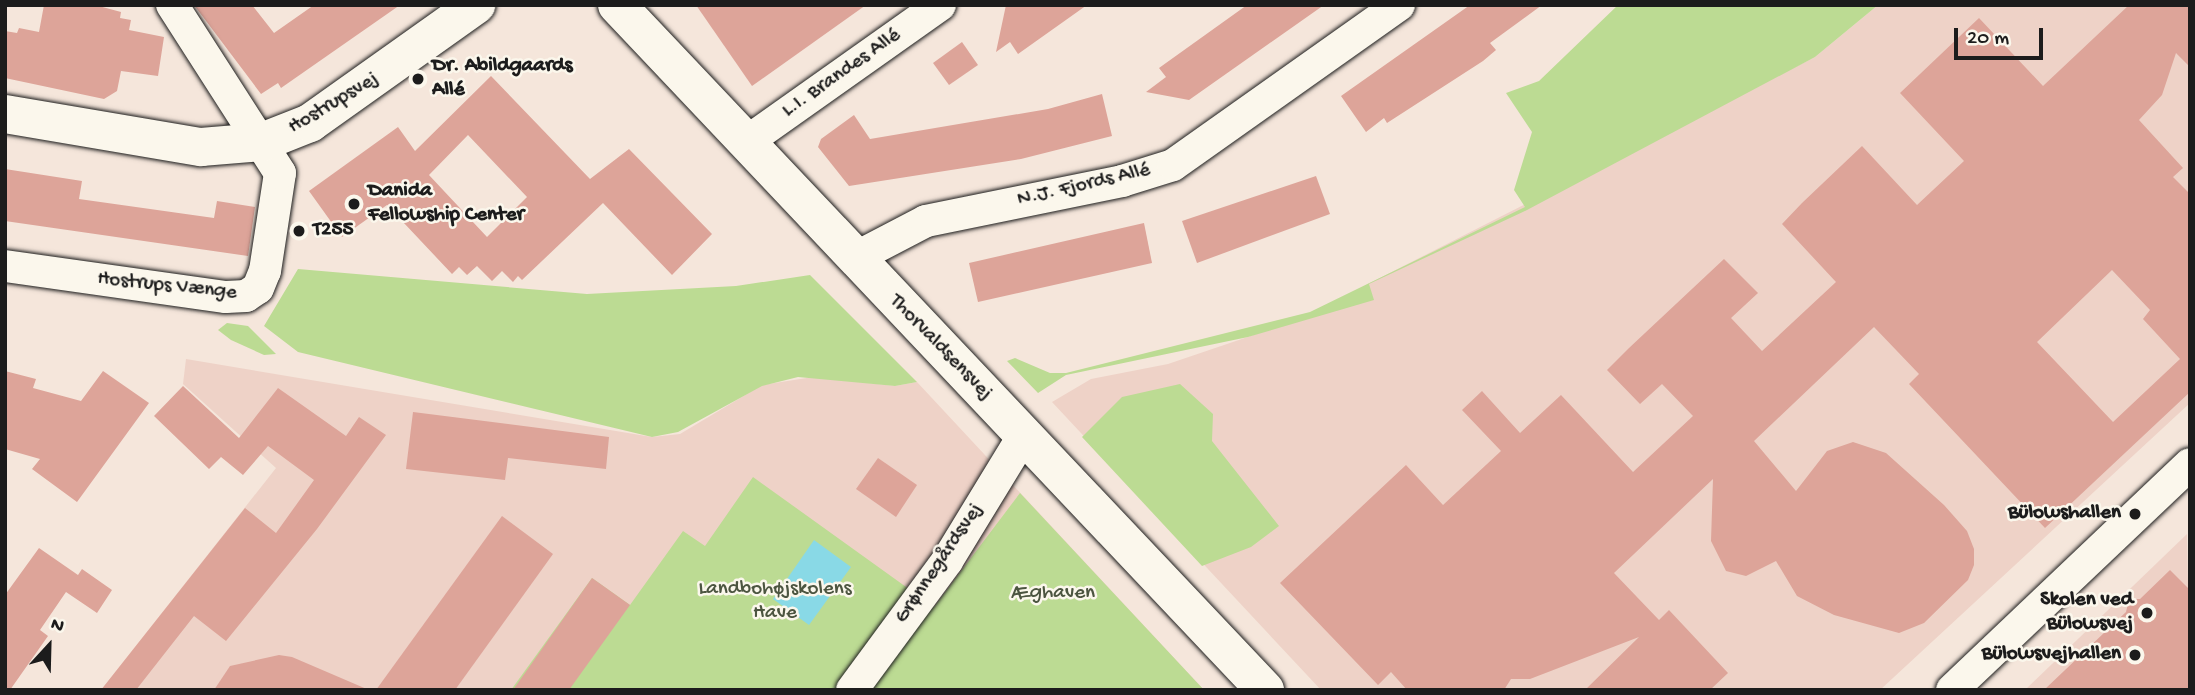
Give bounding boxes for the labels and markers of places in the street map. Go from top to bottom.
place label: Dr. Abildgaards Allé [432,54,572,104]
marker: Dr. Abildgaards Allé [410,71,426,87]
place label: Danida Fellowship Center [368,179,524,229]
marker: Danida Fellowship Center [346,196,362,212]
place label: T255 [313,218,353,244]
marker: T255 [291,223,307,239]
place label: Bülowshallen [2008,501,2121,527]
marker: Bülowshallen [2127,506,2143,522]
place label: Skolen ved Bülowsvej [2040,588,2133,638]
marker: Skolen ved Bülowsvej [2139,605,2155,621]
place label: Bülowsvejhallen [1982,642,2121,668]
marker: Bülowsvejhallen [2127,647,2143,663]

